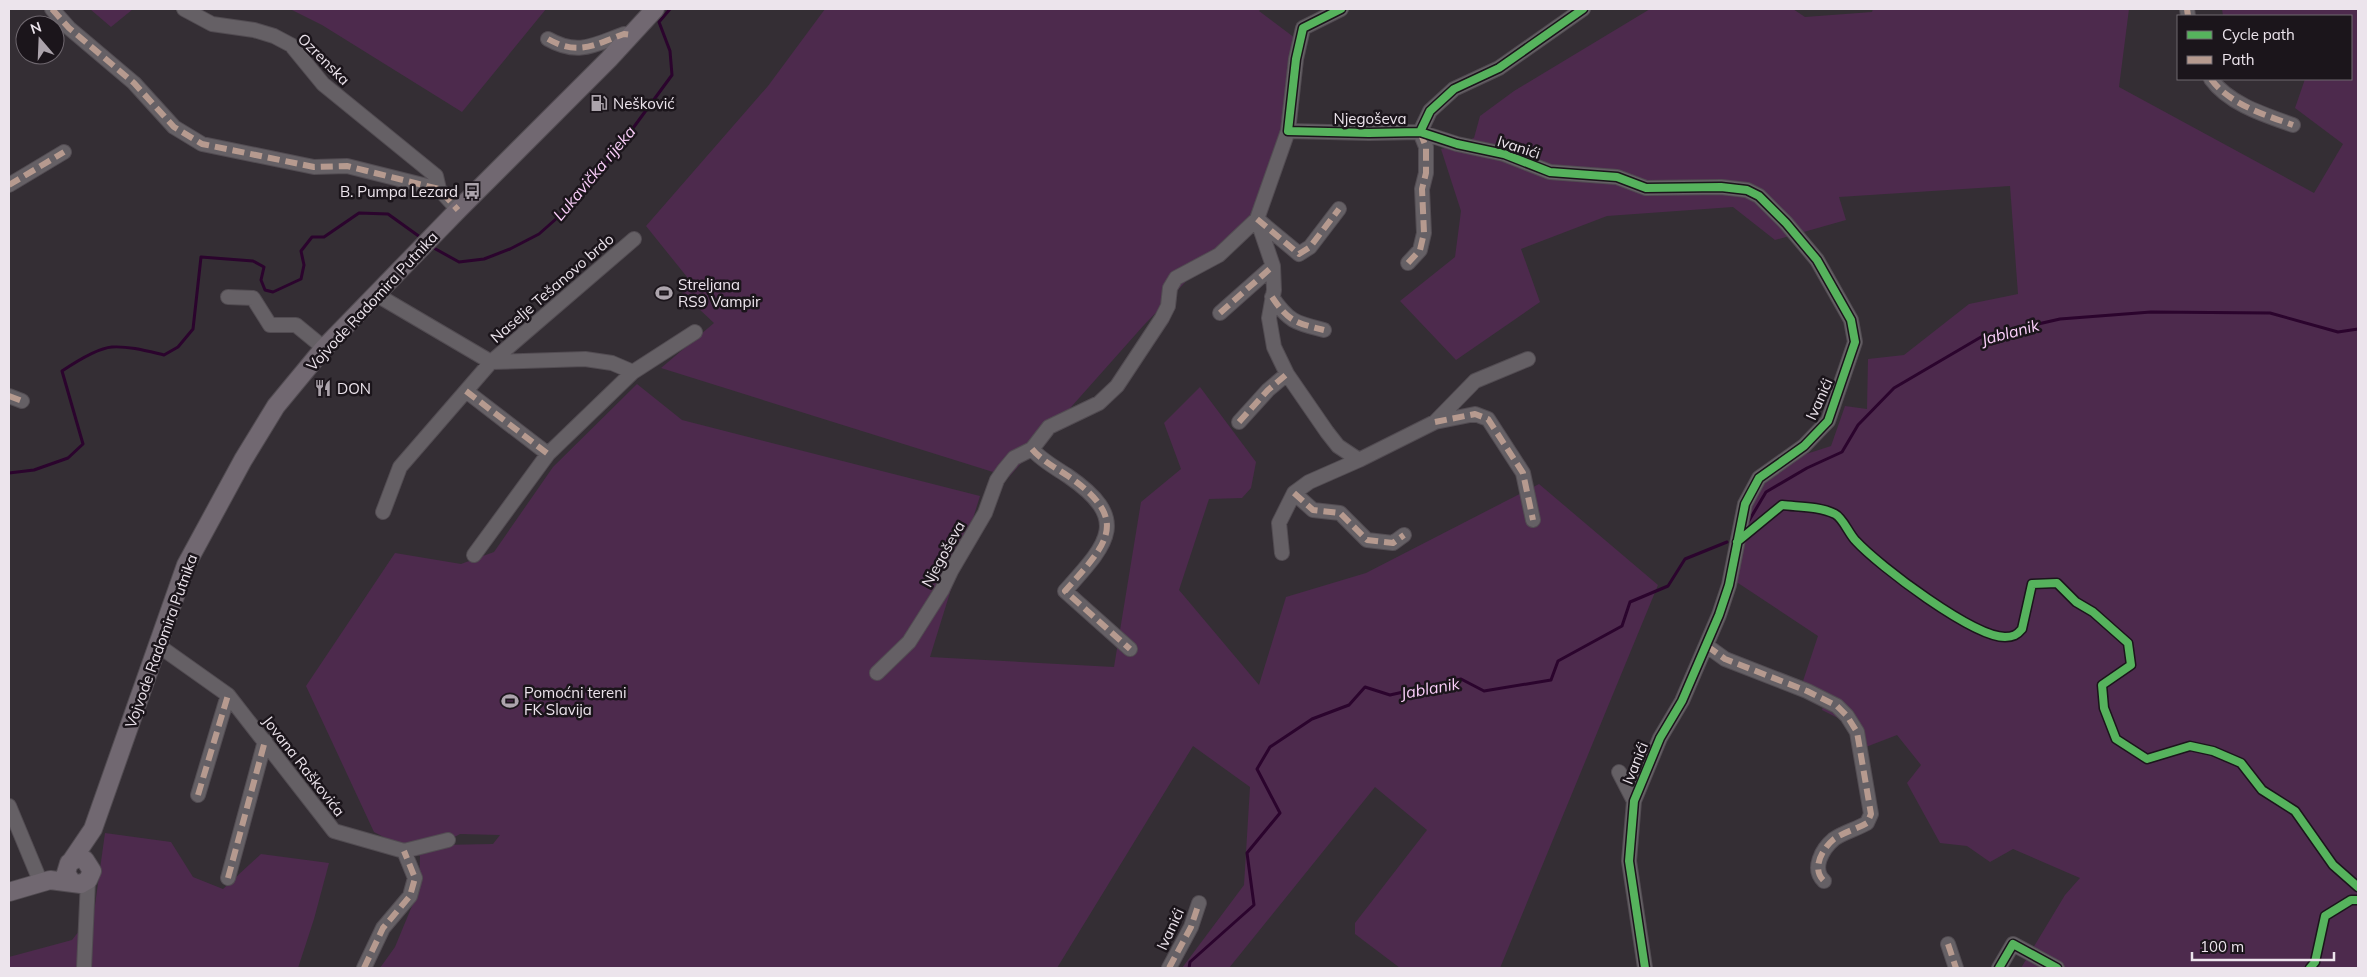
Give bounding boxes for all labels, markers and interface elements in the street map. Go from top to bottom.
north arrow [15,15,65,65]
legend [2177,15,2352,80]
text: N [28,17,44,38]
text: Cycle path [2222,25,2295,44]
street label: Ozrenska [294,29,354,89]
text: Path [2222,50,2254,69]
fuel station icon: Nešković [589,93,609,113]
place label: Nešković [613,94,675,113]
street label: Njegoševa [1334,109,1406,128]
water label: Lukavička rijeka [549,121,640,224]
street label: Ivanići [1495,131,1543,163]
bus stop icon: B. Pumpa Lezard [462,181,482,201]
place label: B. Pumpa Lezard [340,182,458,201]
street label: Vojvode Radomira Putnika [302,227,442,375]
street label: Naselje Tešanovo brdo [487,229,617,347]
place label: Streljana RS9 Vampir [678,275,761,311]
sports icon: Streljana RS9 Vampir [654,283,674,303]
water label: Jablanik [1977,314,2042,350]
street label: Ivanići [1801,375,1837,423]
restaurant icon: DON [313,378,333,398]
place label: DON [337,379,371,398]
street label: Njegoševa [917,518,969,590]
street label: Vojvode Radomira Putnika [121,551,201,731]
water label: Jablanik [1397,673,1462,703]
place label: Pomoćni tereni FK Slavija [524,683,627,719]
sports icon: Pomoćni tereni FK Slavija [500,691,520,711]
street label: Jovana Raškovića [259,712,349,820]
street label: Ivanići [1618,739,1652,787]
street label: Ivanići [1152,905,1188,953]
scale bar [2192,930,2334,962]
text: 100 m [2200,937,2244,956]

